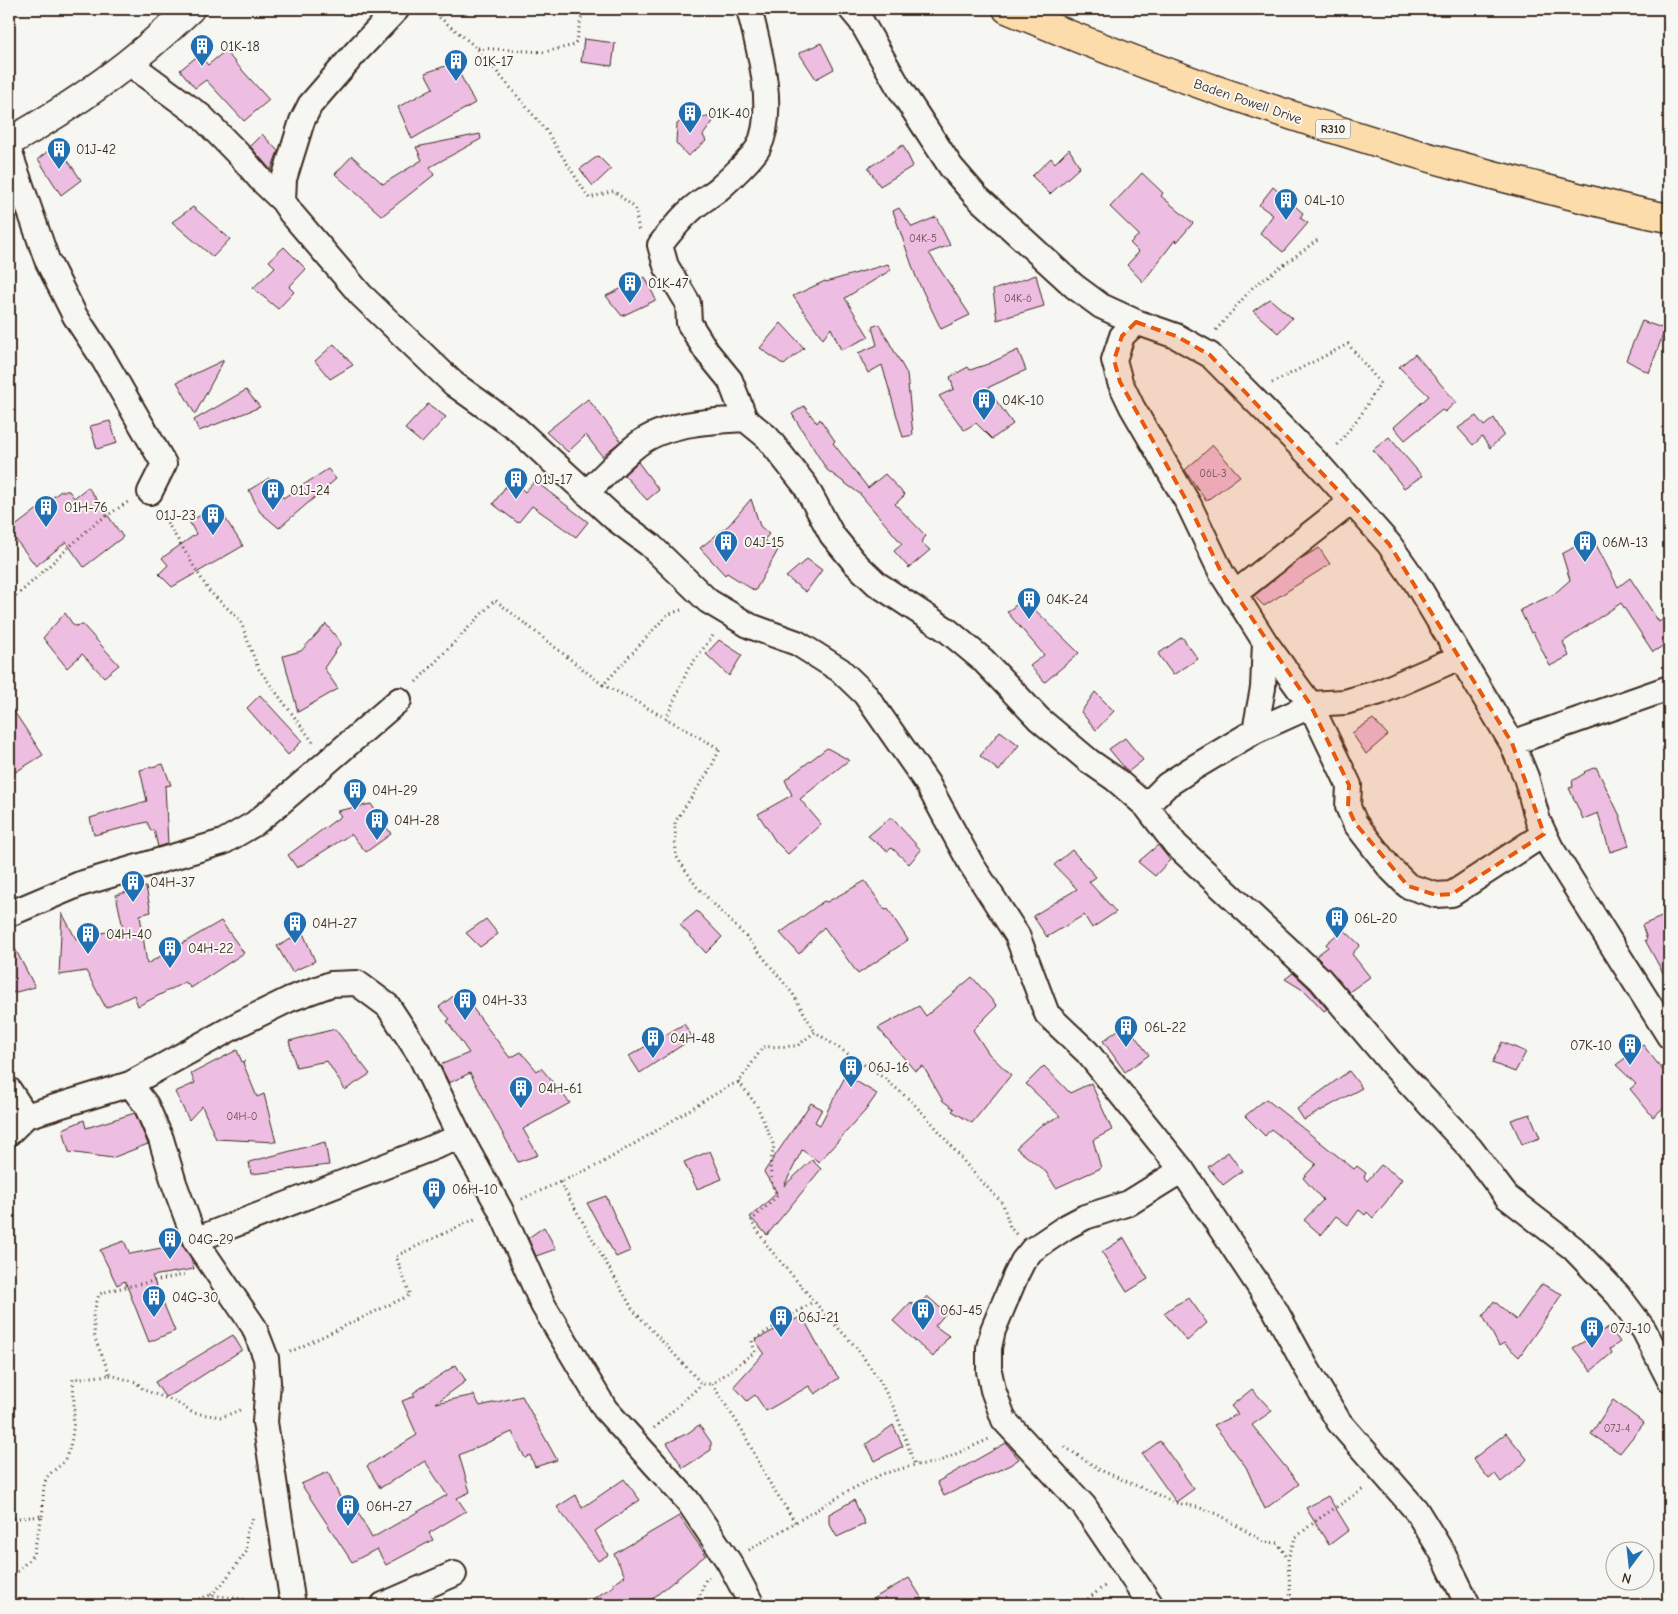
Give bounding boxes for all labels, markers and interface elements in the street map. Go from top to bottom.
building icon: 01K-18 [189,33,215,67]
place label: 01K-18 [220,38,260,55]
building icon: 01K-17 [443,48,469,82]
place label: 01K-17 [474,53,514,70]
street label: Baden Powell Drive [1191,75,1304,128]
building icon: 01K-40 [677,100,703,134]
place label: 01K-40 [708,105,750,122]
road number: R310 [1316,120,1350,138]
building icon: 01J-42 [46,136,72,170]
place label: 01J-42 [76,141,116,158]
building icon: 04L-10 [1273,187,1299,221]
place label: 04L-10 [1304,192,1345,209]
house number: 04K-5 [909,232,937,245]
building icon: 01K-47 [617,270,643,304]
place label: 01K-47 [648,275,689,292]
house number: 04K-6 [1004,292,1032,305]
building icon: 04K-10 [971,387,997,421]
place label: 04K-10 [1002,392,1044,409]
building icon: 01J-17 [503,466,529,500]
house number: 06L-3 [1199,467,1227,480]
place label: 01J-17 [534,471,573,488]
building icon: 01J-24 [260,477,286,511]
place label: 01J-24 [290,482,330,499]
building icon: 01H-76 [33,494,59,528]
place label: 01H-76 [64,499,108,516]
building icon: 01J-23 [200,502,226,536]
place label: 01J-23 [155,507,196,524]
building icon: 04J-15 [713,529,739,563]
building icon: 06M-13 [1572,529,1598,563]
place label: 04J-15 [744,534,784,551]
place label: 06M-13 [1602,534,1648,551]
building icon: 04K-24 [1016,586,1042,620]
place label: 04K-24 [1046,591,1088,608]
building icon: 04H-29 [342,777,368,811]
place label: 04H-29 [372,782,418,799]
building icon: 04H-28 [364,807,390,841]
place label: 04H-28 [394,812,440,829]
building icon: 04H-37 [120,869,146,903]
place label: 04H-37 [150,874,195,891]
building icon: 06L-20 [1324,905,1350,939]
building icon: 04H-27 [282,910,308,944]
place label: 06L-20 [1354,910,1397,927]
place label: 04H-27 [312,915,357,932]
building icon: 04H-40 [75,921,101,955]
place label: 04H-40 [106,926,152,943]
building icon: 04H-22 [157,935,183,969]
place label: 04H-22 [188,940,234,957]
building icon: 04H-33 [452,987,478,1021]
place label: 04H-33 [482,992,527,1009]
building icon: 06L-22 [1113,1014,1139,1048]
place label: 06L-22 [1144,1019,1186,1036]
building icon: 04H-48 [640,1025,666,1059]
place label: 04H-48 [670,1030,715,1047]
building icon: 07K-10 [1617,1032,1643,1066]
place label: 07K-10 [1570,1037,1612,1054]
building icon: 06J-16 [838,1054,864,1088]
place label: 06J-16 [868,1059,909,1076]
building icon: 04H-61 [508,1075,534,1109]
place label: 04H-61 [538,1080,582,1097]
house number: 04H-0 [226,1110,258,1123]
building icon: 06H-10 [421,1176,447,1210]
place label: 06H-10 [452,1181,498,1198]
building icon: 04G-29 [157,1226,183,1260]
place label: 04G-29 [188,1231,234,1248]
building icon: 04G-30 [141,1284,167,1318]
place label: 04G-30 [172,1289,219,1306]
building icon: 06J-45 [910,1297,936,1331]
place label: 06J-45 [940,1302,983,1319]
building icon: 06J-21 [768,1304,794,1338]
place label: 06J-21 [798,1309,839,1326]
building icon: 07J-10 [1579,1315,1605,1349]
place label: 07J-10 [1610,1320,1651,1337]
house number: 07J-4 [1604,1422,1630,1435]
building icon: 06H-27 [335,1493,361,1527]
place label: 06H-27 [366,1498,412,1515]
north arrow [1606,1542,1656,1592]
text: N [1620,1569,1633,1587]

